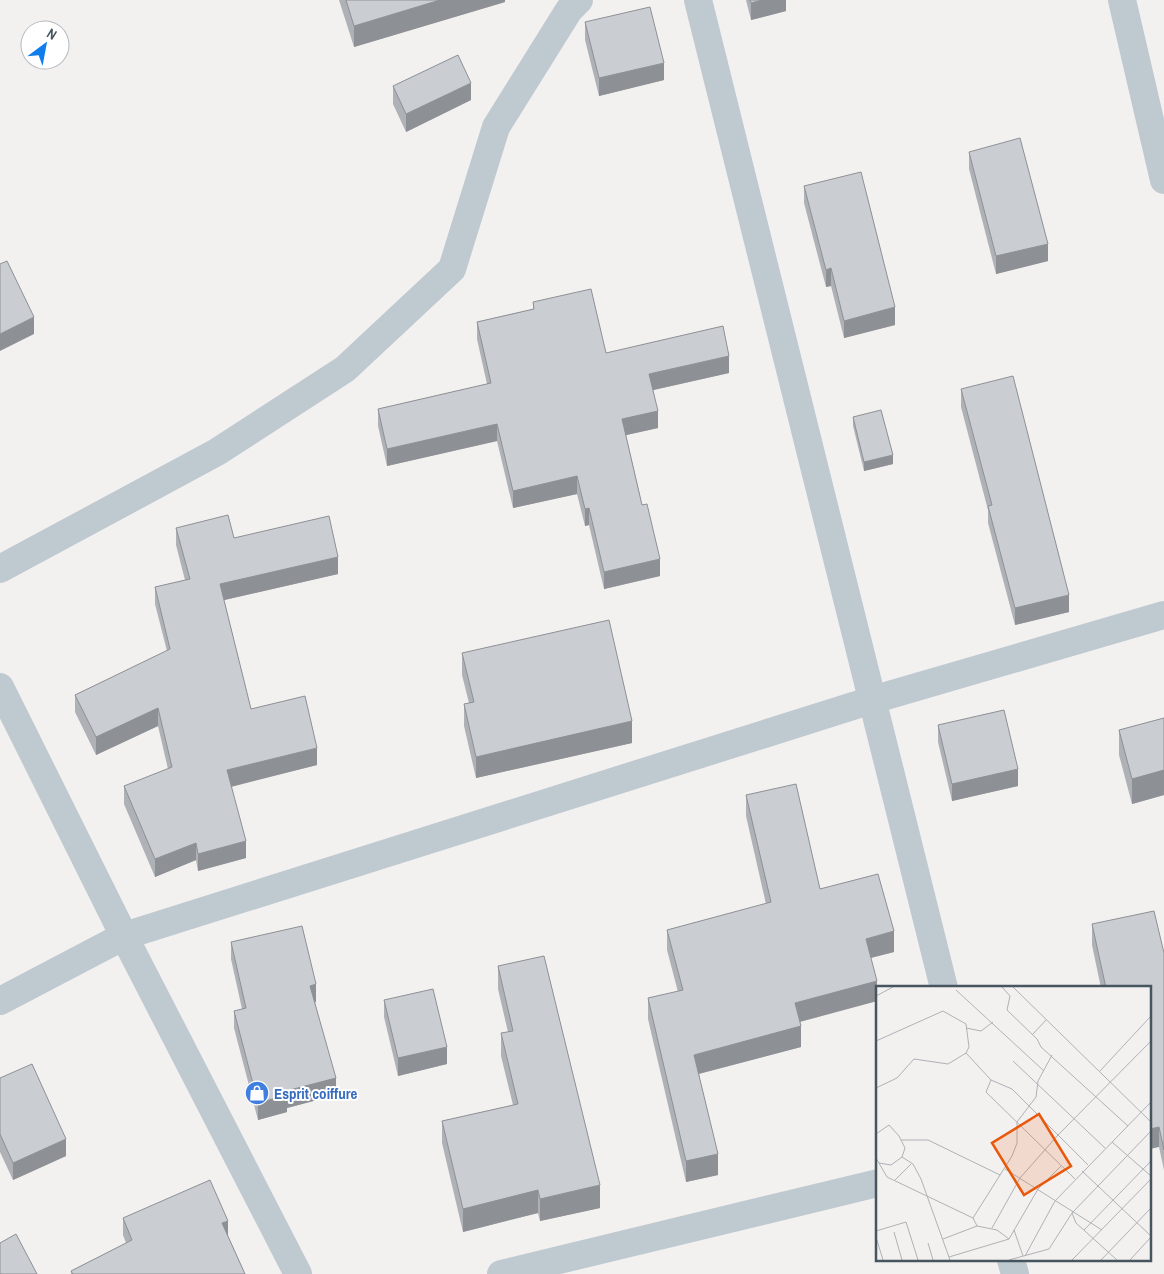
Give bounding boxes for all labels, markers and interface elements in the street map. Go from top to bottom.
north arrow [20,20,70,70]
text: N [44,24,60,44]
inset map [876,986,1152,1262]
shop icon: Esprit coiffure [244,1080,270,1106]
place label: Esprit coiffure [274,1083,358,1104]

